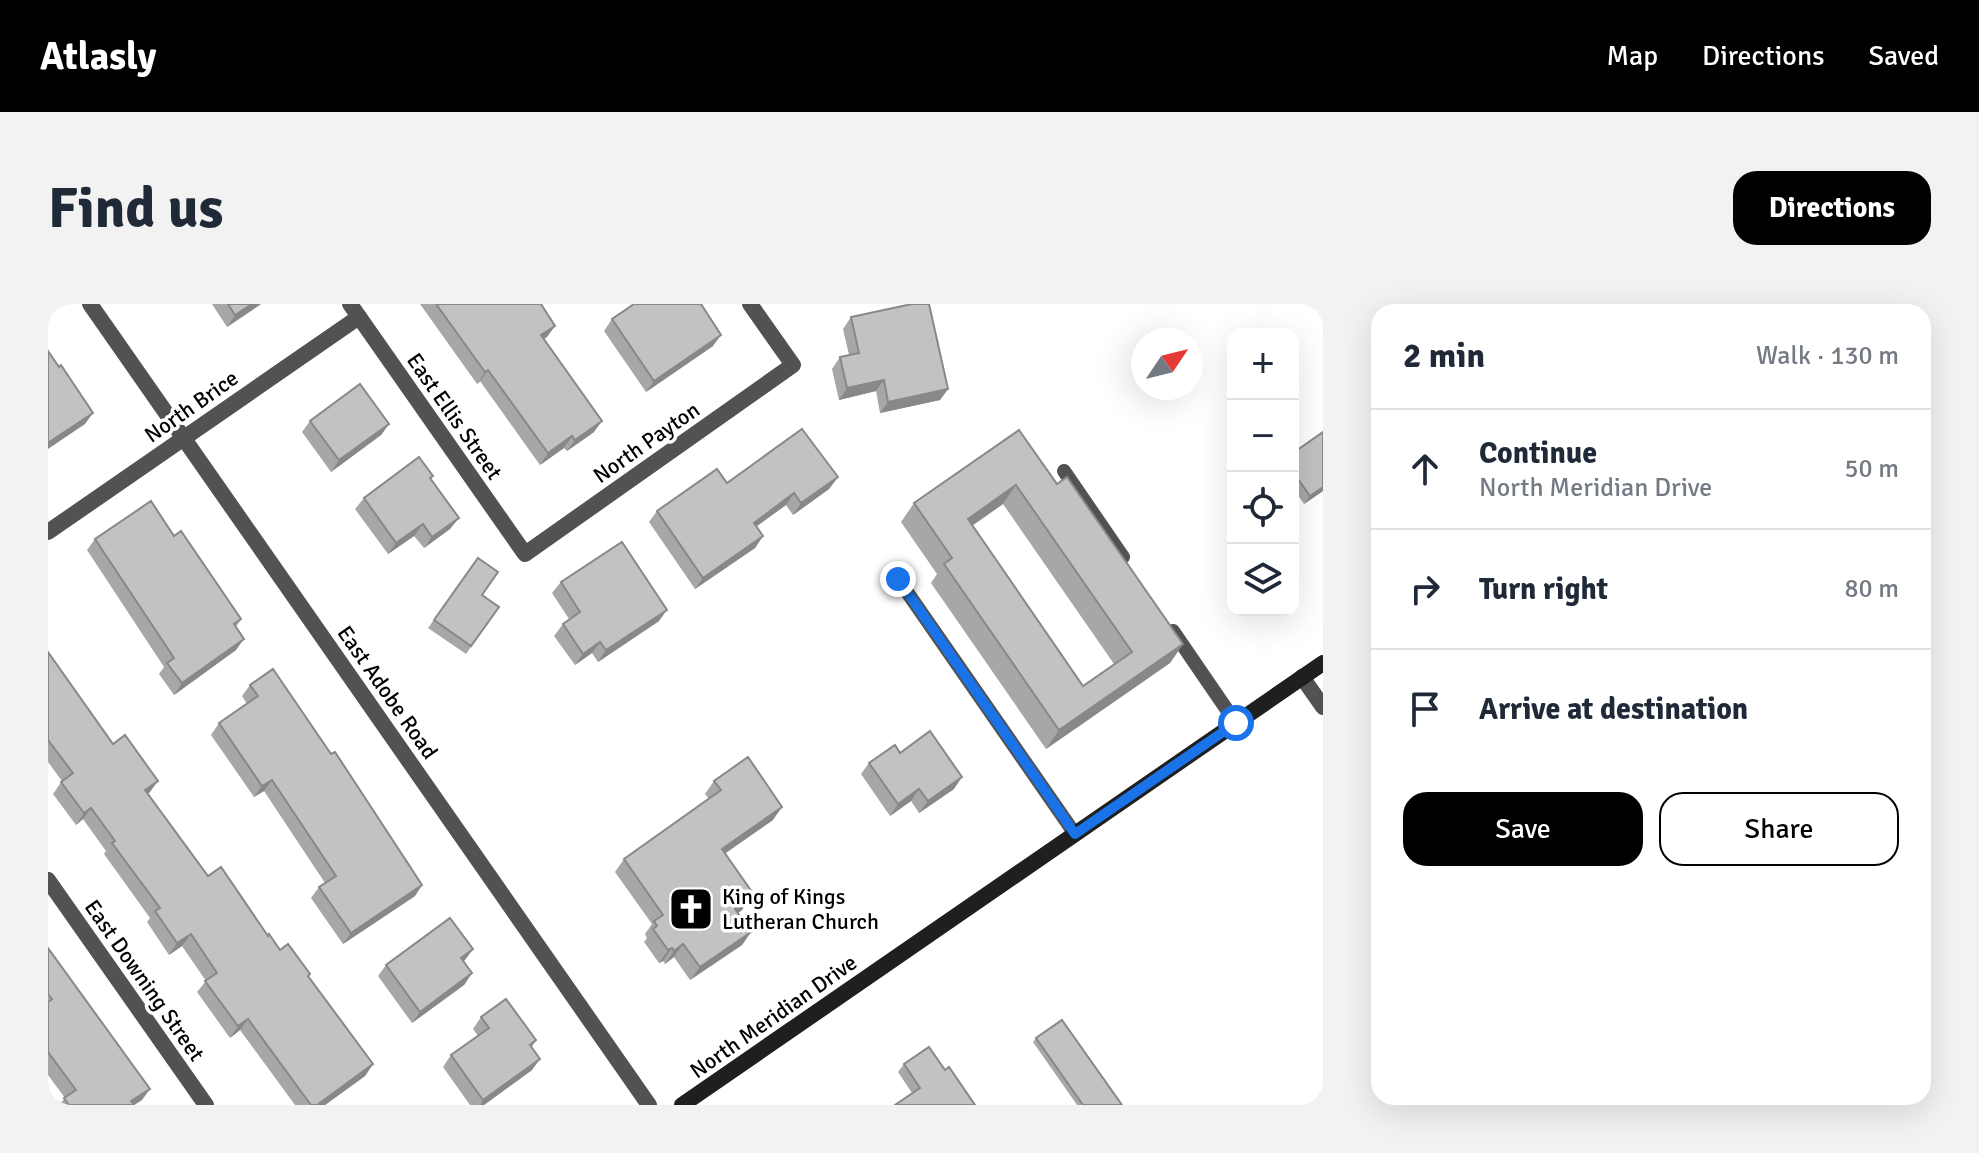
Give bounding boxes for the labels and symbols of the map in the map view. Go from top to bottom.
north arrow [1131,328,1203,400]
street label: East Ellis Street [401,348,508,485]
street label: North Brice [139,364,243,448]
street label: North Payton [588,396,705,489]
route end [880,561,916,597]
street label: East Adobe Road [332,620,444,764]
route start [1218,705,1254,741]
place label: King of Kings Lutheran Church [722,883,879,935]
church icon: King of Kings Lutheran Church [667,885,715,933]
street label: East Downing Street [79,894,211,1066]
street label: North Meridian Drive [685,949,862,1084]

